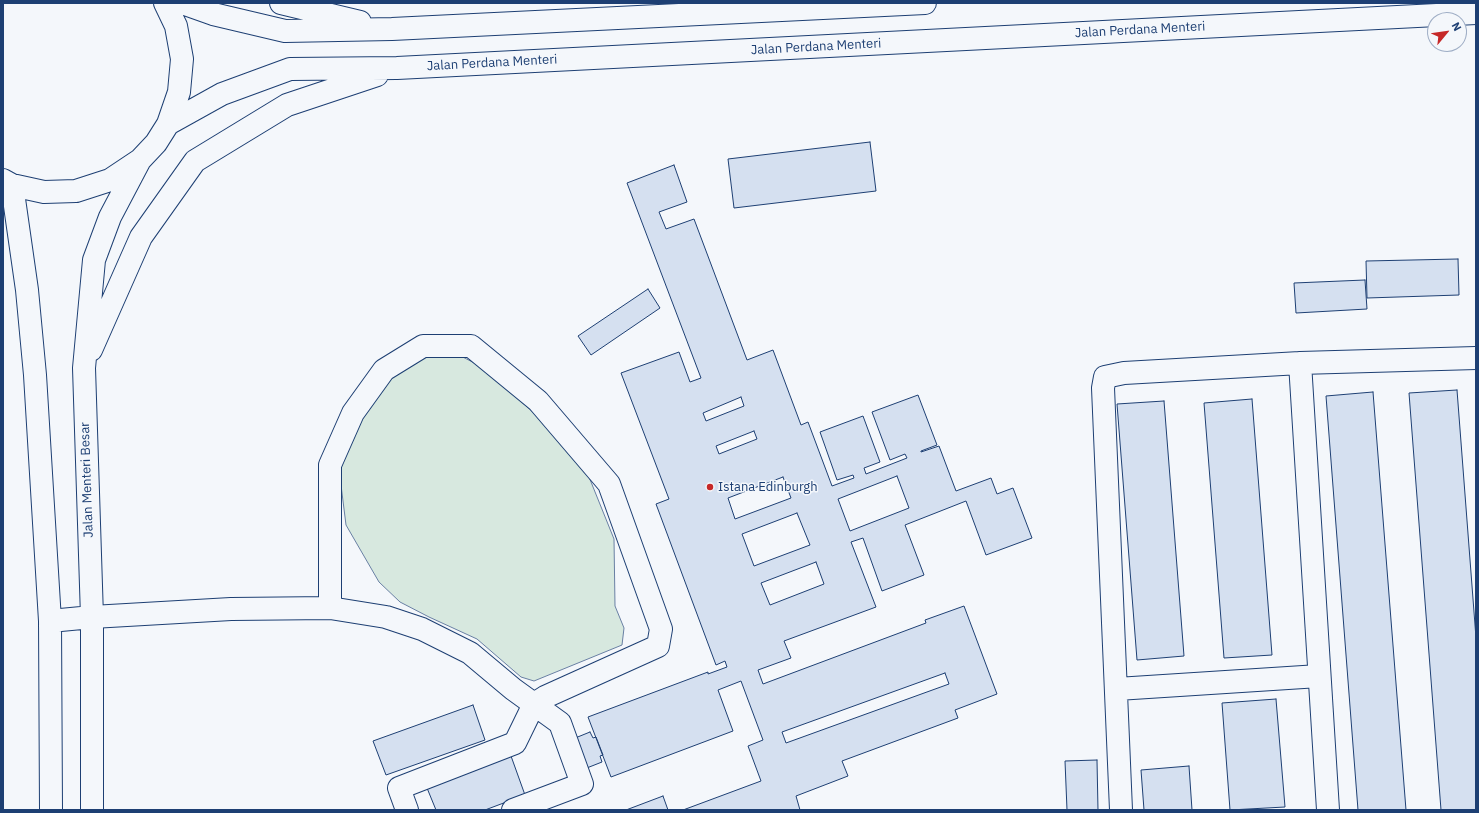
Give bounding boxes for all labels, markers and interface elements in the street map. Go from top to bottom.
north arrow [1427,12,1467,52]
street label: Jalan Perdana Menteri [1074,19,1206,41]
text: N [1449,20,1465,34]
street label: Jalan Perdana Menteri [750,36,882,58]
street label: Jalan Perdana Menteri [426,52,558,74]
street label: Jalan Menteri Besar [77,422,97,538]
place label: Istana Edinburgh [718,479,818,495]
marker: Istana Edinburgh [705,482,715,492]

